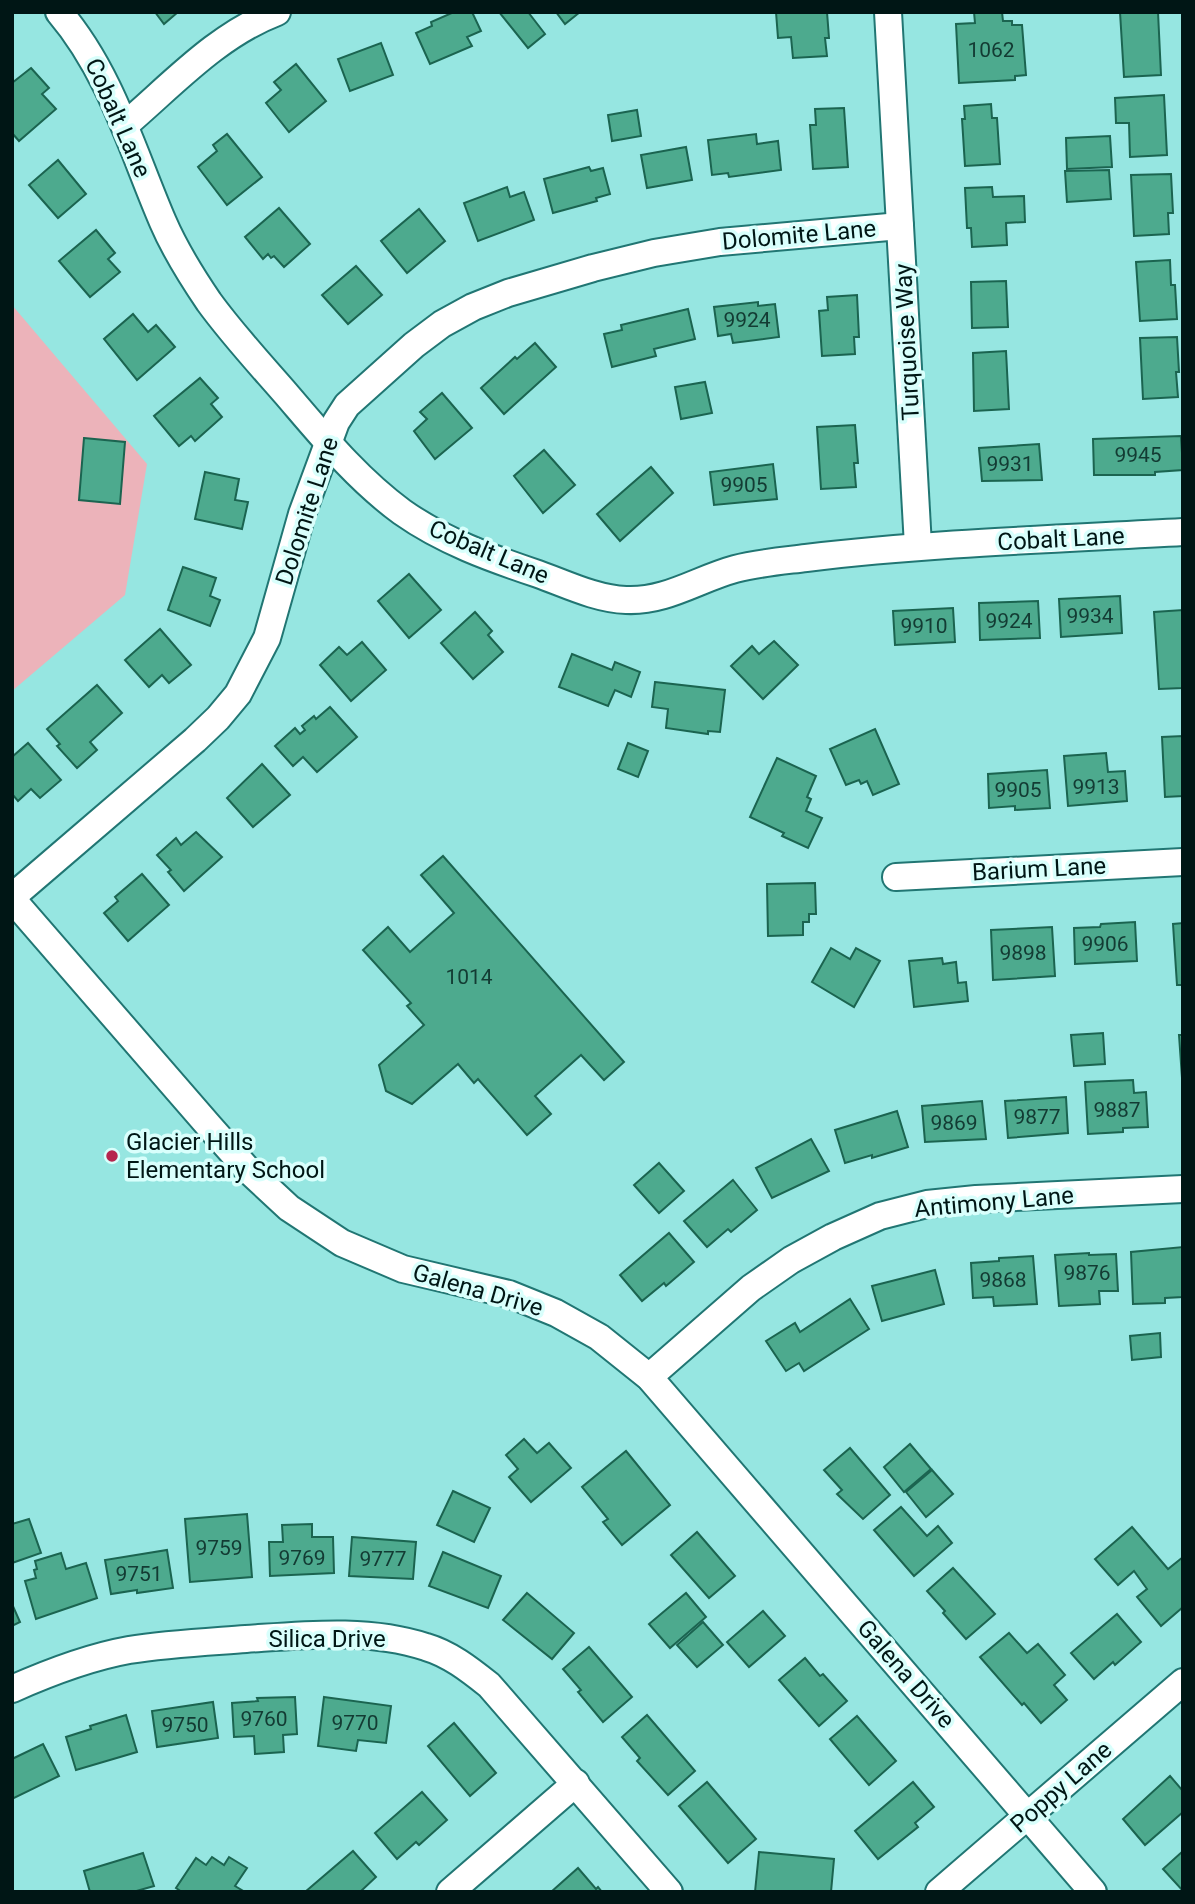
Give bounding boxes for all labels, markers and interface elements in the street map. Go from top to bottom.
house number: 1062 [967,38,1015,62]
street label: Cobalt Lane [79,54,157,182]
street label: Dolomite Lane [721,214,877,256]
street label: Turquoise Way [889,262,925,421]
house number: 9924 [723,308,771,332]
street label: Dolomite Lane [270,433,344,589]
house number: 9945 [1114,443,1162,467]
house number: 9931 [986,452,1034,476]
house number: 9905 [720,473,768,497]
street label: Cobalt Lane [425,514,553,590]
street label: Cobalt Lane [997,522,1125,556]
house number: 9934 [1066,604,1114,628]
house number: 9924 [985,609,1033,633]
house number: 9910 [900,614,948,638]
house number: 9913 [1072,775,1120,799]
house number: 9905 [994,778,1042,802]
street label: Barium Lane [971,852,1107,886]
house number: 9906 [1081,932,1129,956]
house number: 9898 [999,941,1047,965]
house number: 1014 [445,965,493,989]
house number: 9887 [1093,1098,1141,1122]
house number: 9877 [1013,1105,1061,1129]
house number: 9869 [930,1111,978,1135]
place label: Glacier Hills Elementary School [126,1128,325,1184]
marker: Glacier Hills Elementary School [104,1148,120,1164]
street label: Antimony Lane [913,1181,1075,1223]
street label: Galena Drive [410,1258,546,1322]
house number: 9876 [1063,1261,1111,1285]
house number: 9868 [979,1268,1027,1292]
house number: 9759 [195,1536,243,1560]
house number: 9769 [278,1546,326,1570]
house number: 9777 [359,1547,407,1571]
house number: 9751 [115,1562,163,1586]
street label: Galena Drive [851,1614,961,1734]
street label: Silica Drive [268,1625,386,1653]
house number: 9760 [240,1707,288,1731]
house number: 9770 [331,1711,379,1735]
house number: 9750 [161,1713,209,1737]
street label: Poppy Lane [1005,1736,1117,1838]

